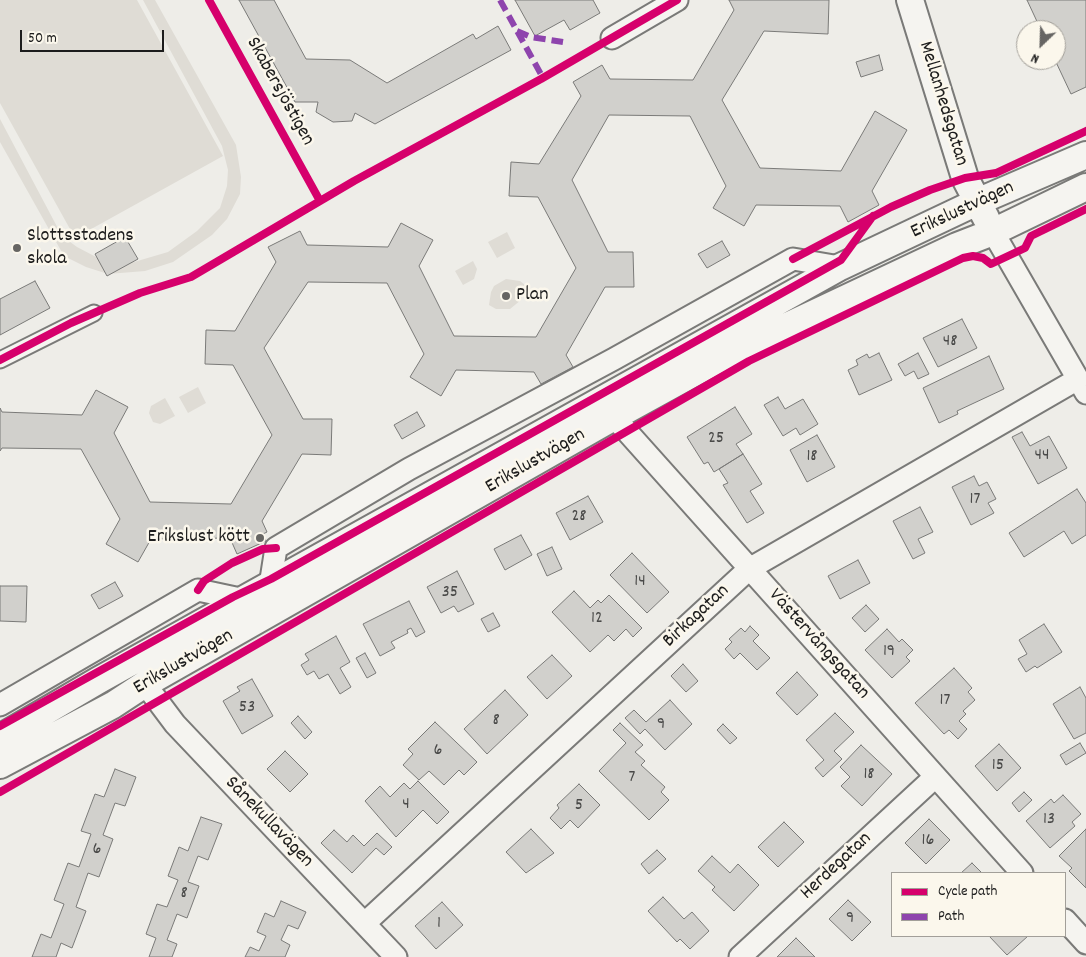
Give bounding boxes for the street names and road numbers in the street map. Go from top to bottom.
street label: Skabersjöstigen [239,34,319,150]
street label: Mellanhedsgatan [912,39,972,169]
street label: Erikslustvägen [908,177,1018,245]
street label: Erikslustvägen [482,424,590,500]
street label: Birkagatan [659,580,735,654]
street label: Västervångsgatan [762,585,874,705]
street label: Erikslustvägen [130,625,238,701]
street label: Sånekullavägen [218,772,318,874]
street label: Herdegatan [796,828,878,906]

